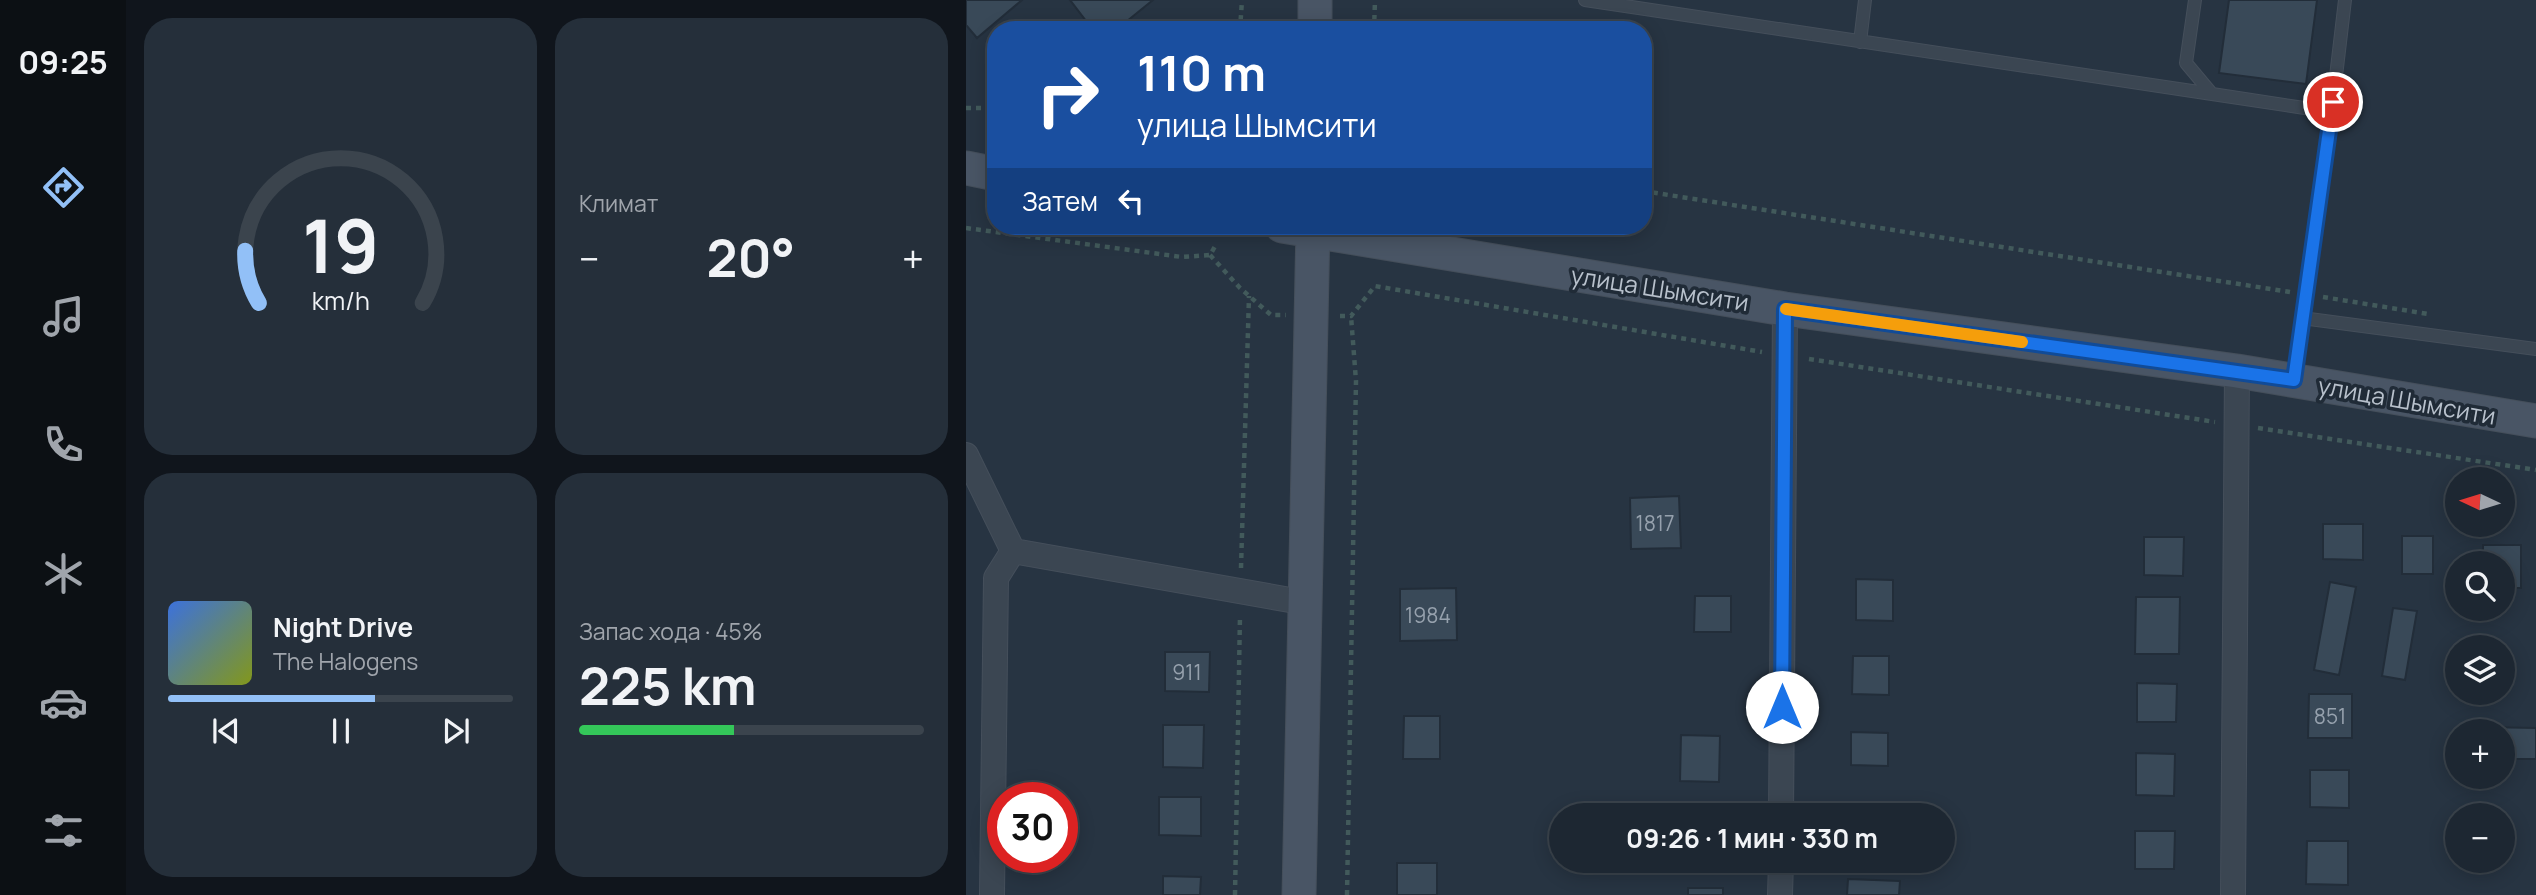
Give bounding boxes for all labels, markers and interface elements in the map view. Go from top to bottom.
text: 110 m [1137,39,1266,106]
text: 09:25 [18,40,108,84]
icon: right [1022,49,1113,140]
pin [2303,72,2363,132]
icon: arrive [2314,83,2352,121]
text: улица Шымсити [1137,103,1377,147]
icon: directions [39,163,88,212]
icon: left [1112,182,1150,220]
text: Затем [1022,183,1098,219]
text: Климат [579,187,658,219]
text: 19 [302,195,379,295]
text: 20° [707,222,795,293]
text: − [579,232,600,284]
text: + [902,232,924,284]
street label: улица Шымсити [1569,258,1751,318]
text: km/h [311,282,370,317]
icon: music [39,292,88,341]
street label: улица Шымсити [2316,368,2498,432]
icon: phone [39,420,88,469]
north arrow [2445,467,2515,537]
map controls [2445,467,2515,873]
house number: 1817 [1635,509,1675,537]
icon: climate [39,549,88,598]
button: search [2445,551,2515,621]
house number: 1984 [1405,601,1451,629]
text: Night Drive [273,609,413,645]
text: Запас хода · 45% [579,615,762,647]
button: layers [2445,635,2515,705]
text: The Halogens [273,645,418,677]
text: 225 km [579,650,757,721]
house number: 911 [1172,658,1202,686]
position arrow [1745,670,1819,744]
icon: car [39,678,88,727]
house number: 851 [2314,702,2346,730]
icon: previous [207,712,245,750]
icon: pause [322,712,360,750]
icon: next [437,712,475,750]
button: + [2445,719,2515,789]
speed limit sign: 30 [987,782,1078,873]
button: − [2445,803,2515,873]
icon: filters [39,806,88,855]
text: 09:26 · 1 мин · 330 m [1626,820,1878,856]

